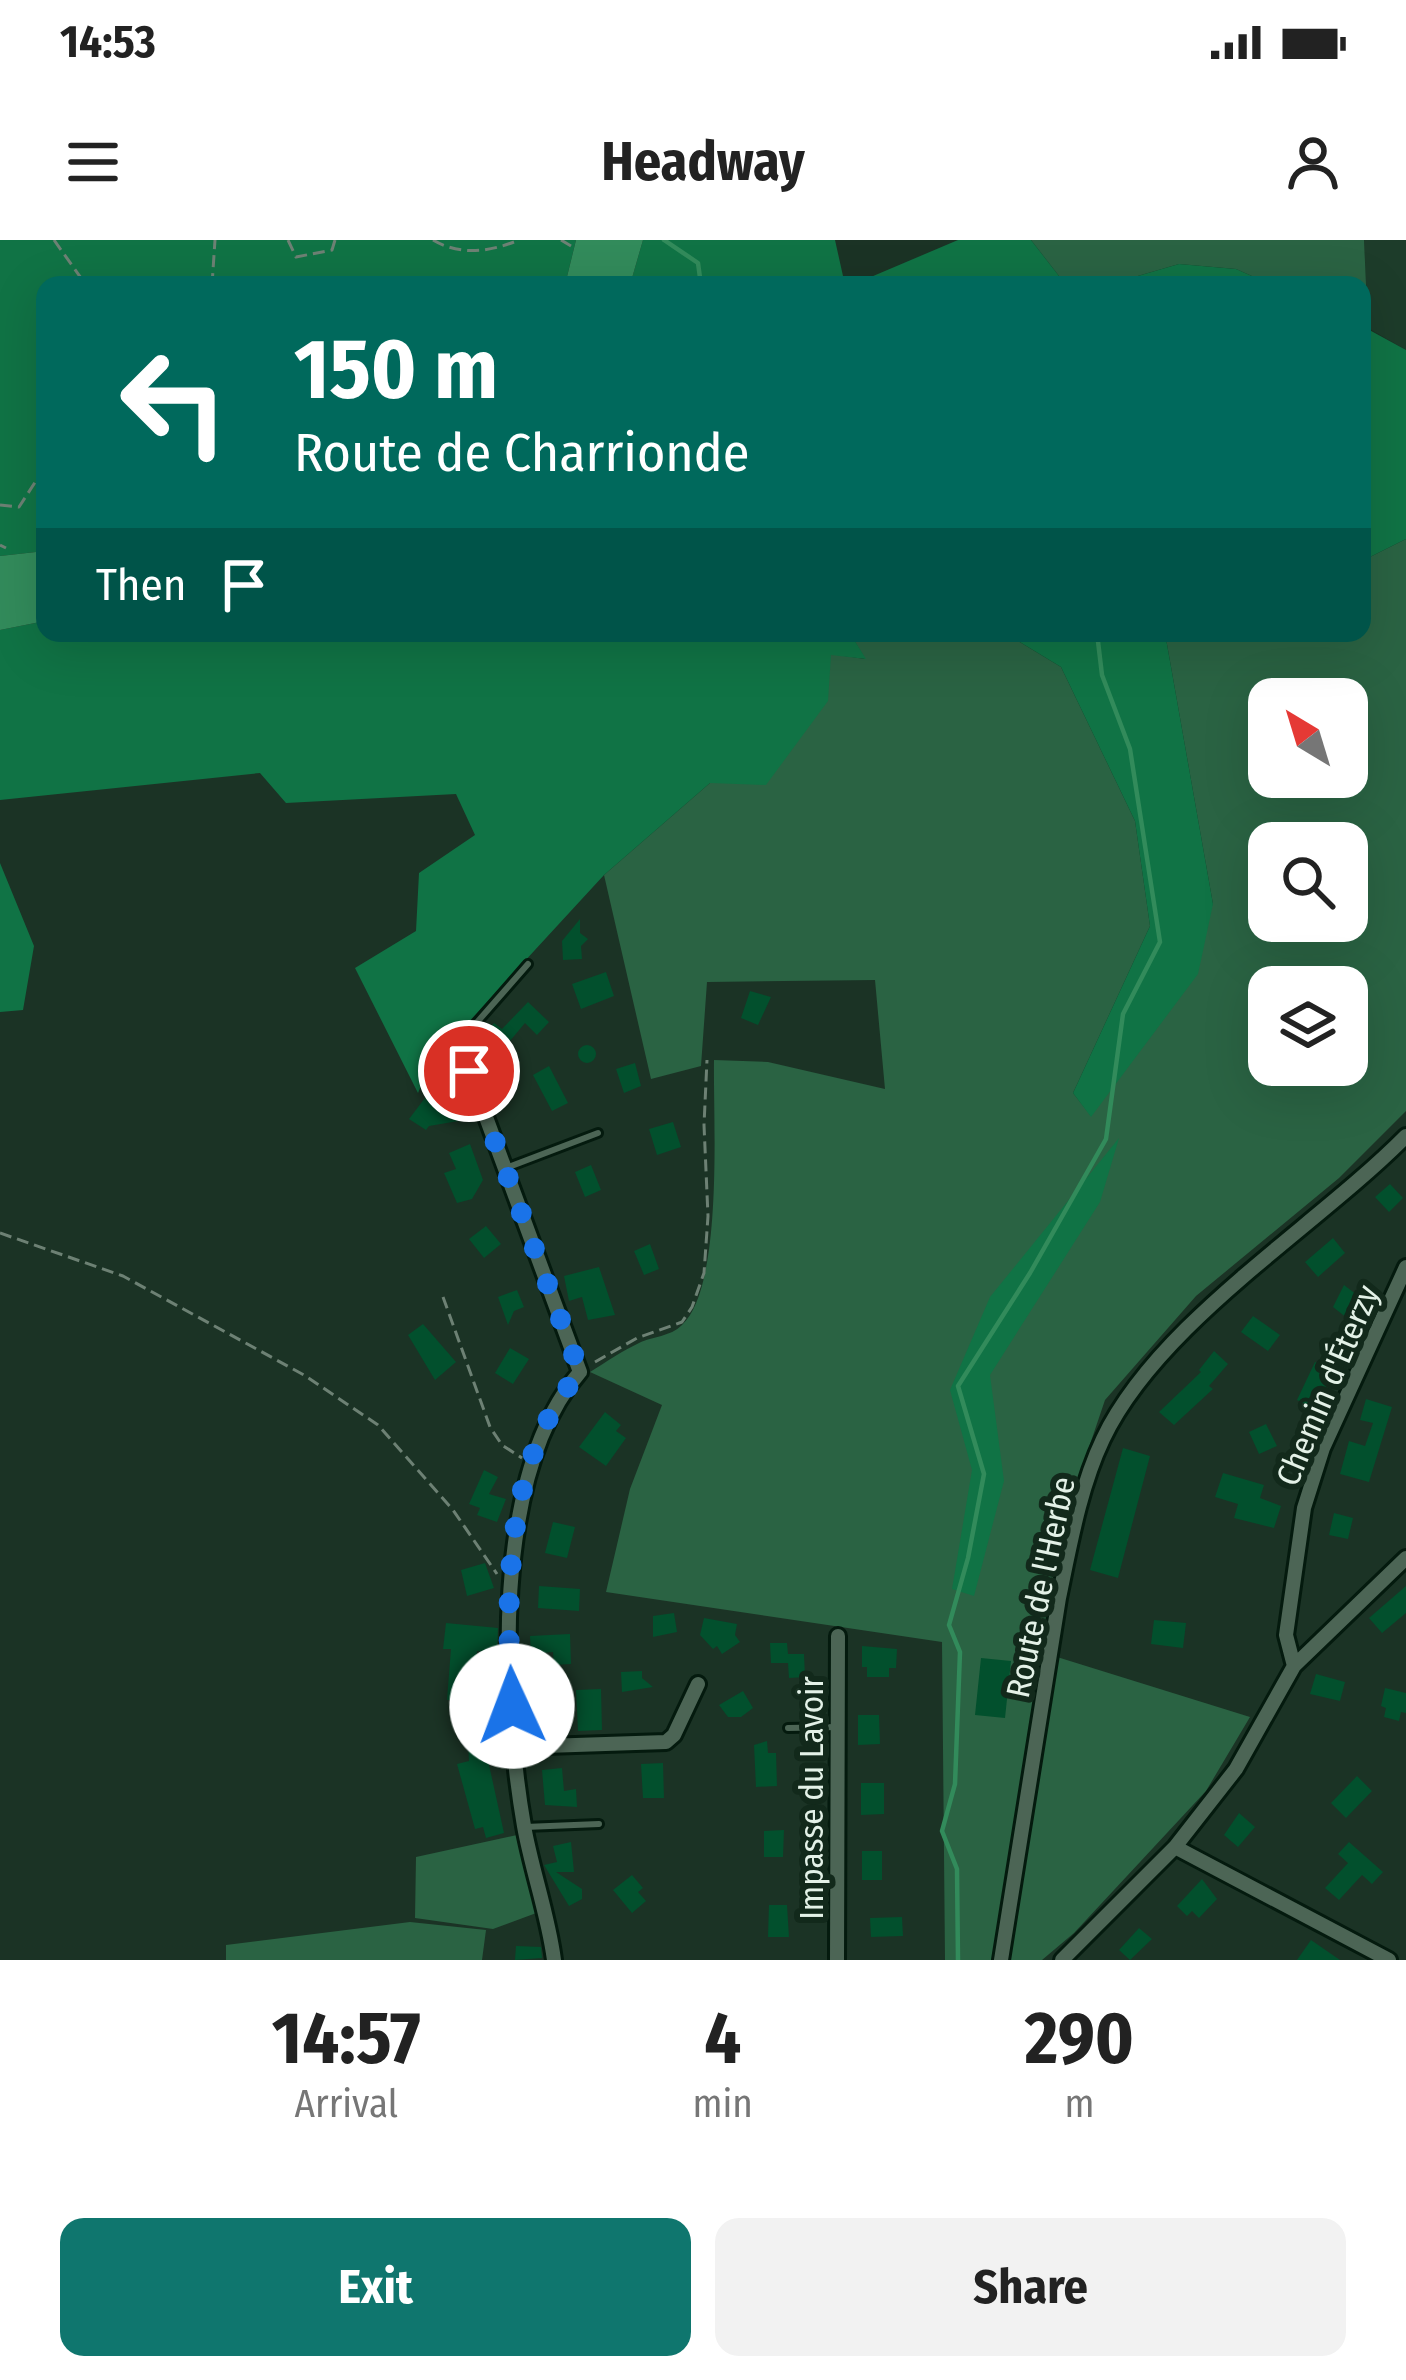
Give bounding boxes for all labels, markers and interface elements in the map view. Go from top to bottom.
text: 14:53 [60,15,156,69]
icon: menu [60,129,126,195]
icon: person [1280,129,1346,195]
text: Headway [601,130,805,194]
text: 150 m [294,319,498,420]
icon: left [96,324,252,480]
text: Route de Charrionde [294,421,749,485]
icon: arrive [211,552,277,618]
text: Then [96,558,187,612]
north arrow [1248,678,1368,798]
map controls [1248,678,1368,1086]
button: search [1248,822,1368,942]
button: layers [1248,966,1368,1086]
pin [418,1020,520,1122]
icon: arrive [436,1038,502,1104]
street label: Chemin d'Éterzy [1268,1279,1388,1492]
street label: Route de l'Herbe [998,1473,1084,1701]
position arrow [449,1643,575,1769]
street label: Impasse du Lavoir [792,1676,832,1920]
text: 14:57 [272,1996,421,2082]
text: 4 [704,1996,741,2082]
text: 290 [1025,1996,1134,2082]
text: Arrival [295,2081,398,2127]
text: min [693,2081,753,2127]
text: m [1064,2081,1094,2127]
button: Exit [60,2218,691,2356]
button: Share [715,2218,1346,2356]

